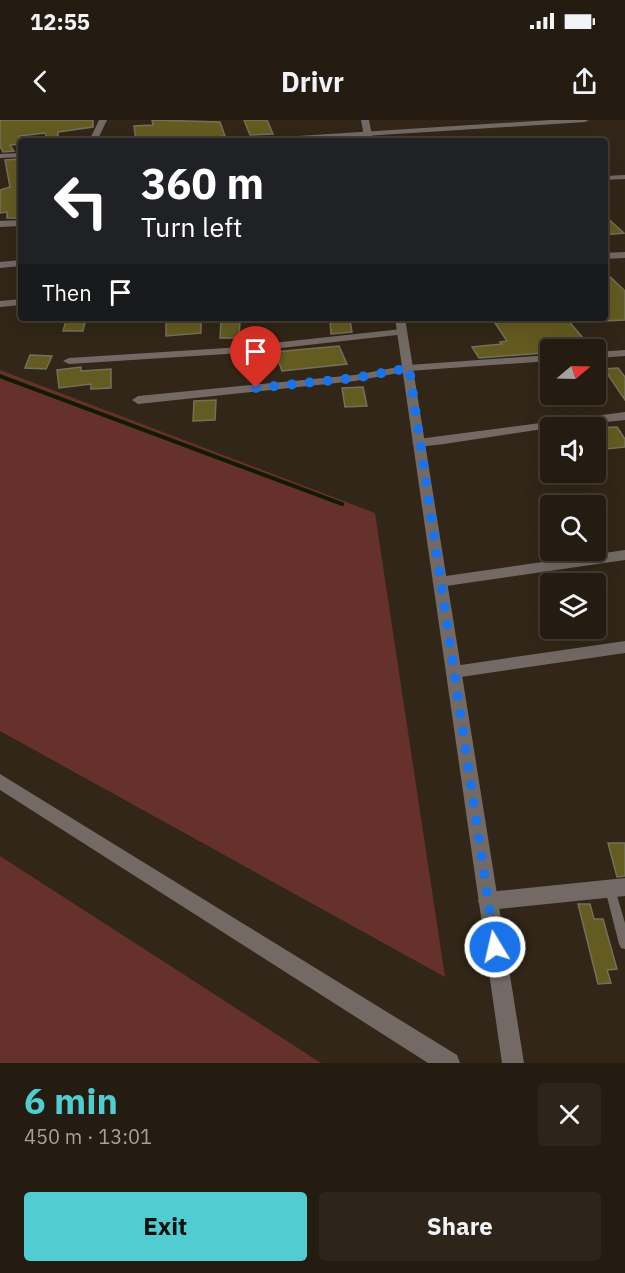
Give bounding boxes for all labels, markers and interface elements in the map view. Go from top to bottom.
text: 12:55 [30,7,90,36]
text: Drivr [281,64,344,99]
icon: back [24,65,57,98]
icon: share [568,65,601,98]
text: 360 m [141,156,264,211]
icon: left [42,162,120,240]
text: Turn left [141,209,242,244]
icon: arrive [104,276,137,309]
text: Then [42,278,92,307]
pin [230,326,281,388]
icon: arrive [239,335,272,368]
north arrow [540,339,606,405]
map controls [540,339,606,639]
button: sound [540,417,606,483]
button: search [540,495,606,561]
button: layers [540,573,606,639]
position arrow [463,915,527,979]
text: 6 min [24,1077,118,1124]
button: close [538,1083,601,1146]
text: 450 m · 13:01 [24,1123,152,1150]
button: Exit [24,1192,307,1261]
button: Share [319,1192,601,1261]

